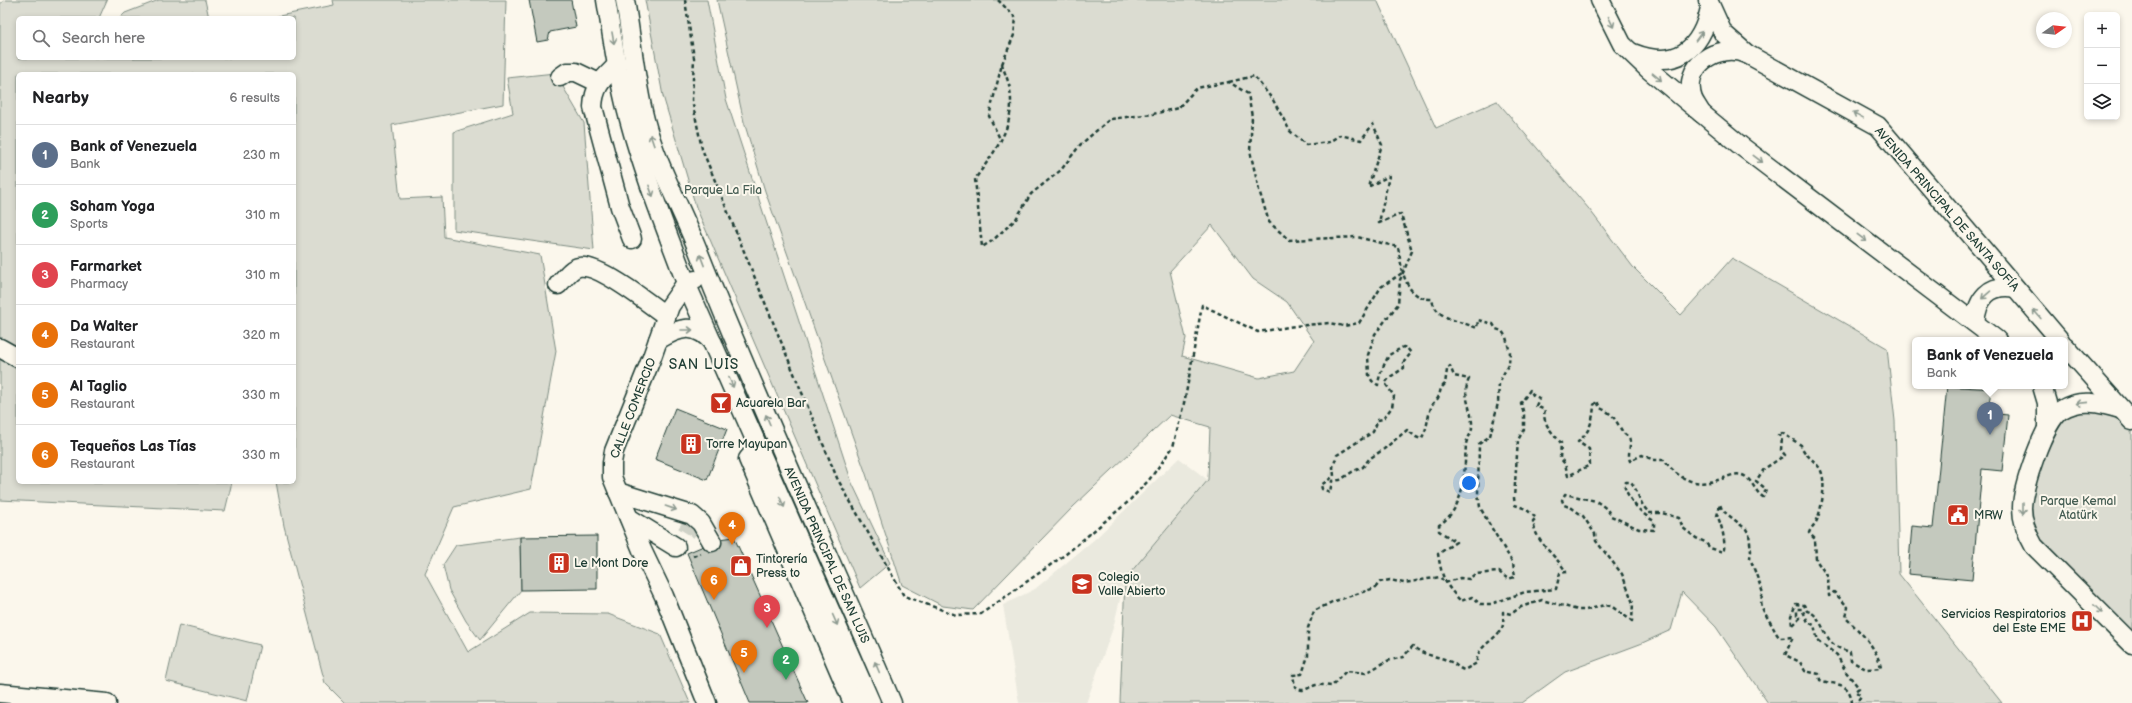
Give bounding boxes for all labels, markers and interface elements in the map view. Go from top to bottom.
north arrow [2036,12,2072,48]
map controls [2084,12,2120,120]
button: + [2084,12,2120,48]
search box [16,16,296,60]
one-way arrow [1608,16,1615,28]
icon: search [30,27,52,49]
text: Search here [62,29,145,48]
one-way arrow [1695,31,1704,42]
one-way arrow [609,32,617,45]
button: − [2084,48,2120,84]
one-way arrow [1652,73,1663,82]
button: layers [2084,84,2120,120]
text: Nearby [32,88,89,108]
text: 6 results [230,90,280,106]
one-way arrow [1852,110,1864,118]
street label: AVENIDA PRINCIPAL DE SANTA SOFÍA [1871,123,2024,295]
one-way arrow [648,134,655,147]
text: Bank of Venezuela [70,137,197,156]
text: 1 [42,147,48,163]
text: 230 m [243,147,280,163]
one-way arrow [1753,155,1764,163]
text: Bank [70,156,100,172]
park label: Parque La Fila [684,183,762,198]
one-way arrow [648,185,656,197]
text: Soham Yoga [70,197,155,216]
text: 2 [41,207,49,223]
text: 310 m [245,207,280,223]
text: Sports [70,216,108,232]
one-way arrow [1856,234,1867,242]
one-way arrow [698,255,706,267]
text: Farmarket [70,257,142,276]
text: 3 [41,267,49,283]
text: 310 m [245,267,280,283]
text: Pharmacy [70,276,128,292]
one-way arrow [1981,291,1991,300]
one-way arrow [2033,309,2042,319]
text: Da Walter [70,317,138,336]
one-way arrow [680,326,693,334]
text: 4 [41,327,49,343]
text: 320 m [242,327,280,343]
text: Restaurant [70,336,135,352]
popup [1912,337,2068,389]
text: Bank of Venezuela [1926,346,2054,365]
street label: CALLE COMERCIO [607,356,660,461]
district label: SAN LUIS [669,356,739,373]
text: Bank [1926,365,1956,381]
one-way arrow [728,376,735,388]
text: Al Taglio [70,377,127,396]
text: 5 [41,387,49,403]
text: 330 m [242,387,280,403]
bar icon: Acuarela Bar [708,390,734,416]
text: Restaurant [70,396,135,412]
place label: Acuarela Bar [736,396,807,411]
one-way arrow [2076,400,2089,407]
pin: 1 [1977,402,2003,435]
one-way arrow [763,415,771,427]
building icon: Torre Mayupan [678,431,704,457]
text: Tequeños Las Tías [70,437,196,456]
place label: Torre Mayupan [706,437,788,452]
text: 6 [41,447,49,463]
text: 330 m [242,447,280,463]
text: Restaurant [70,456,135,472]
street label: AVENIDA PRINCIPAL DE SAN LUIS [781,465,872,646]
your location [1459,473,1479,493]
park label: Parque Kemal Atatürk [2040,494,2116,523]
one-way arrow [779,495,786,507]
one-way arrow [2019,501,2027,514]
public building icon: MRW [1945,502,1971,528]
one-way arrow [664,505,677,512]
place label: MRW [1974,508,2003,523]
pin: 4 [719,512,745,545]
building icon: Le Mont Dore [546,550,572,576]
place label: Tintorería Press to [756,552,808,581]
shop icon: Tintorería Press to [728,553,754,579]
place label: Le Mont Dore [574,556,648,571]
pin: 6 [701,567,727,600]
place label: Colegio Valle Abierto [1098,570,1166,599]
school or university icon: Colegio Valle Abierto [1069,571,1095,597]
pin: 3 [754,595,780,628]
one-way arrow [2093,605,2103,614]
place label: Servicios Respiratorios del Este EME [1941,607,2066,636]
hospital icon: Servicios Respiratorios del Este EME [2069,608,2095,634]
one-way arrow [832,614,839,626]
pin: 5 [731,640,757,673]
pin: 2 [773,647,799,680]
one-way arrow [872,662,880,674]

